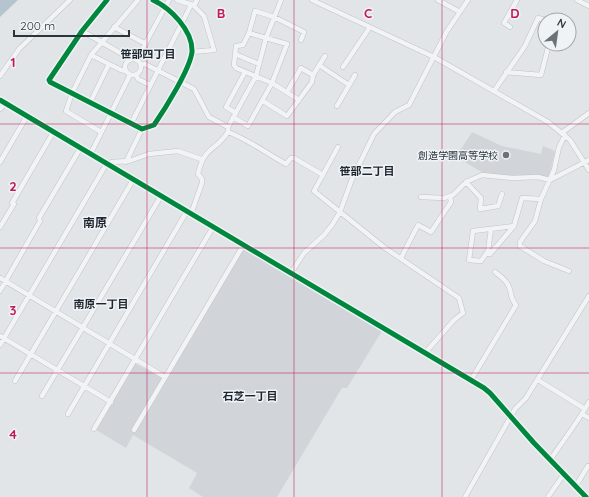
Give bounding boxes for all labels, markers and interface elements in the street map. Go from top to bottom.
text: B [217,5,225,21]
text: C [364,5,372,21]
text: D [510,5,520,21]
scale bar [14,12,129,38]
north arrow [537,12,577,52]
text: N [555,15,569,31]
text: 200 m [20,18,55,33]
district label: 笹部四丁目 [121,47,176,61]
text: 1 [10,54,16,70]
place label: 創造学園高等学校 [418,149,498,162]
marker: 創造学園高等学校 [501,150,511,160]
district label: 笹部二丁目 [340,164,395,178]
text: 2 [9,178,17,194]
district label: 南原 [83,215,107,230]
district label: 南原一丁目 [74,297,129,311]
text: 3 [10,302,17,318]
district label: 石芝一丁目 [223,389,278,403]
text: 4 [9,426,17,442]

